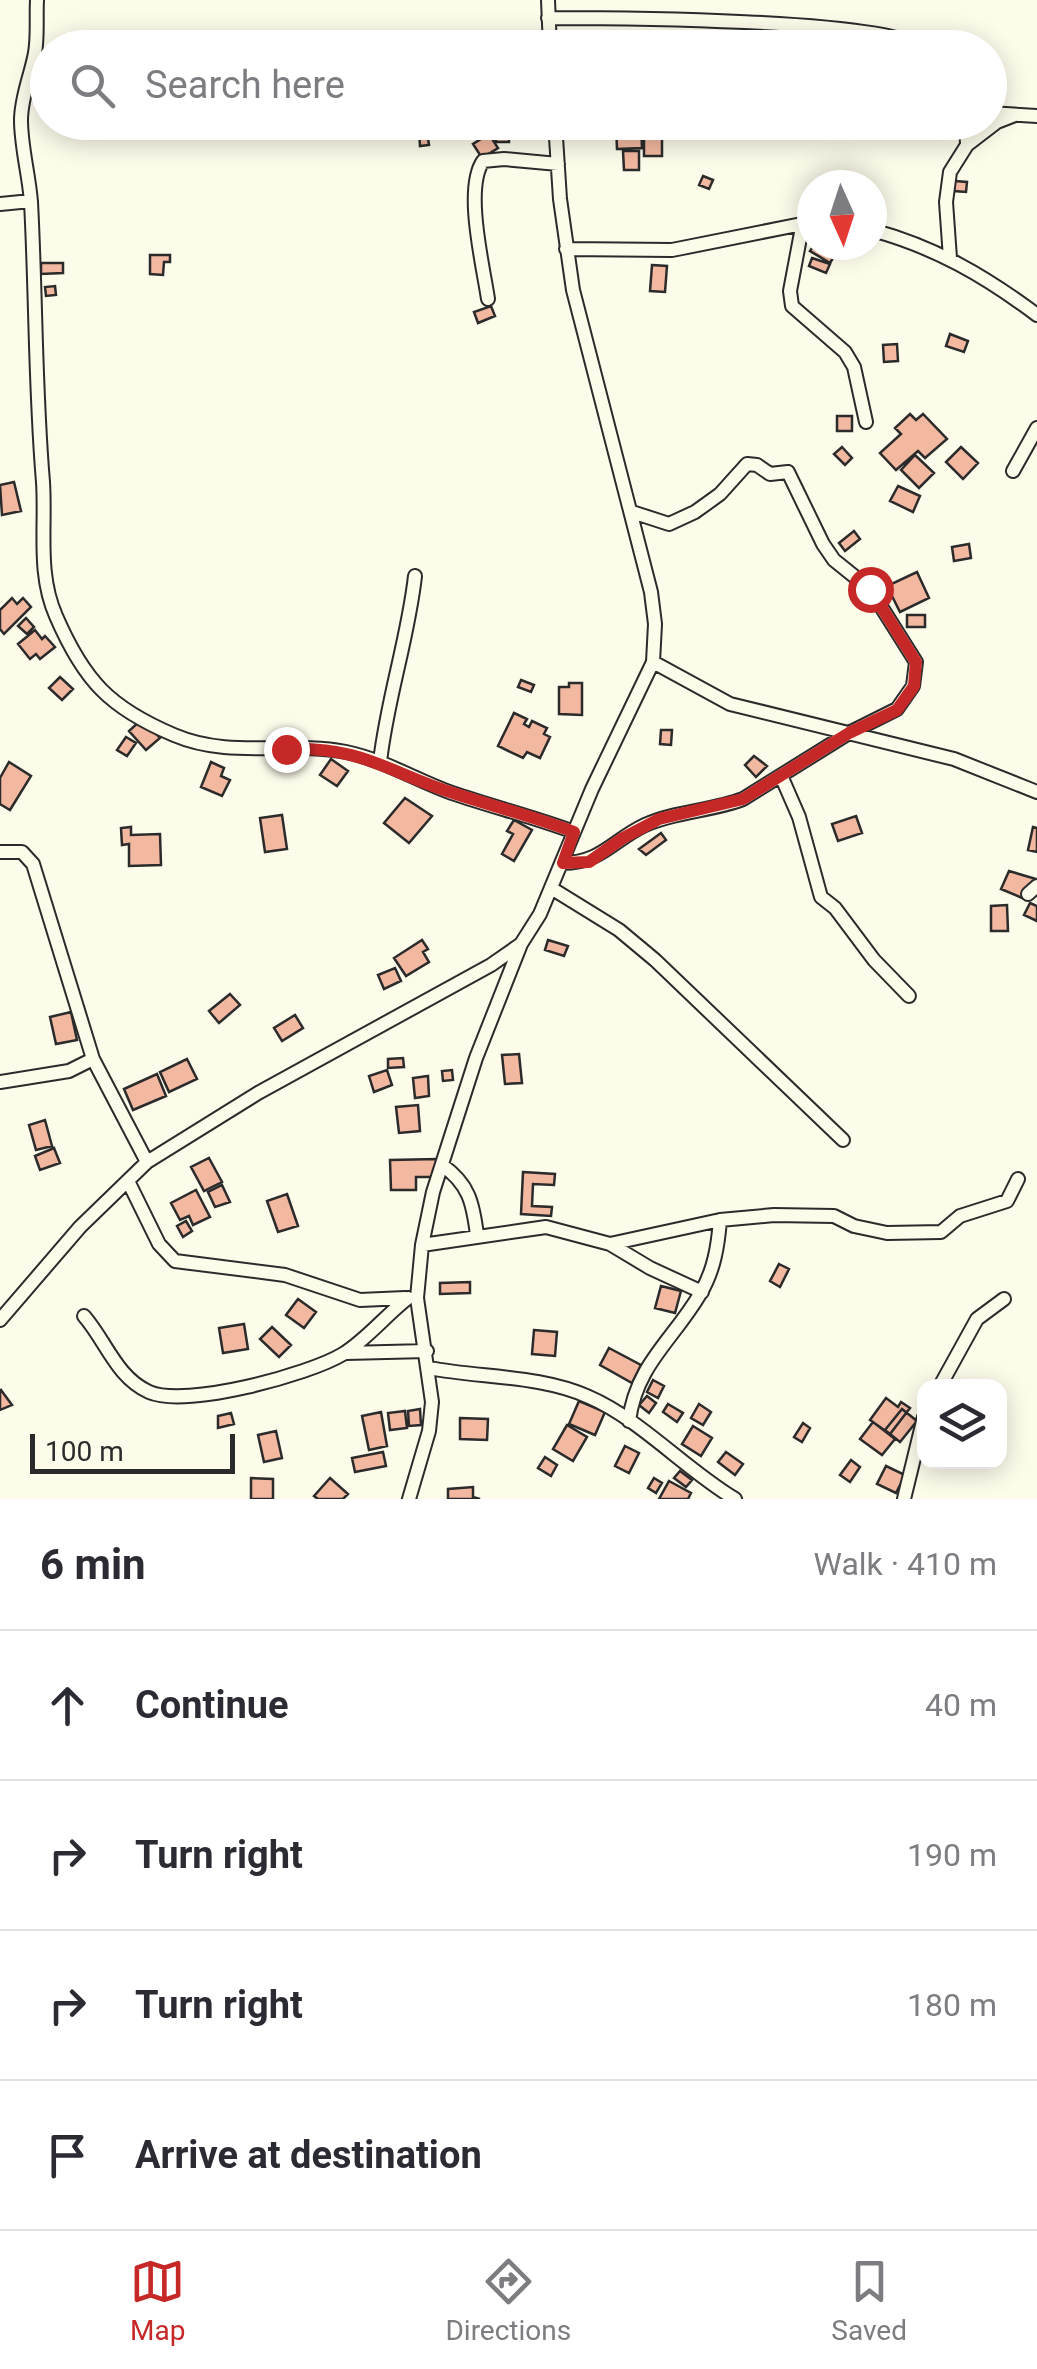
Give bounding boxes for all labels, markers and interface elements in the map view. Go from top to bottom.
search box [30,30,1007,140]
icon: search [65,58,120,113]
text: Search here [145,63,345,107]
north arrow [797,170,887,260]
route start [848,567,894,613]
route end [264,727,310,773]
map controls [917,1379,1007,1469]
button: layers [917,1379,1007,1469]
scale bar [30,1429,235,1474]
text: 100 m [45,1435,124,1468]
text: 6 min [40,1540,146,1589]
text: Walk · 410 m [814,1545,997,1583]
icon: ahead [40,1678,95,1733]
text: Continue [135,1683,289,1727]
text: 40 m [925,1686,997,1724]
icon: right [40,1828,95,1883]
text: Turn right [135,1833,303,1877]
text: 190 m [907,1836,997,1874]
icon: right [40,1978,95,2033]
text: Turn right [135,1983,303,2027]
text: 180 m [907,1986,997,2024]
icon: arrive [40,2128,95,2183]
text: Arrive at destination [135,2133,482,2177]
tab: Map [130,2254,185,2347]
tab: Directions [445,2254,571,2347]
tab: Saved [831,2254,907,2347]

